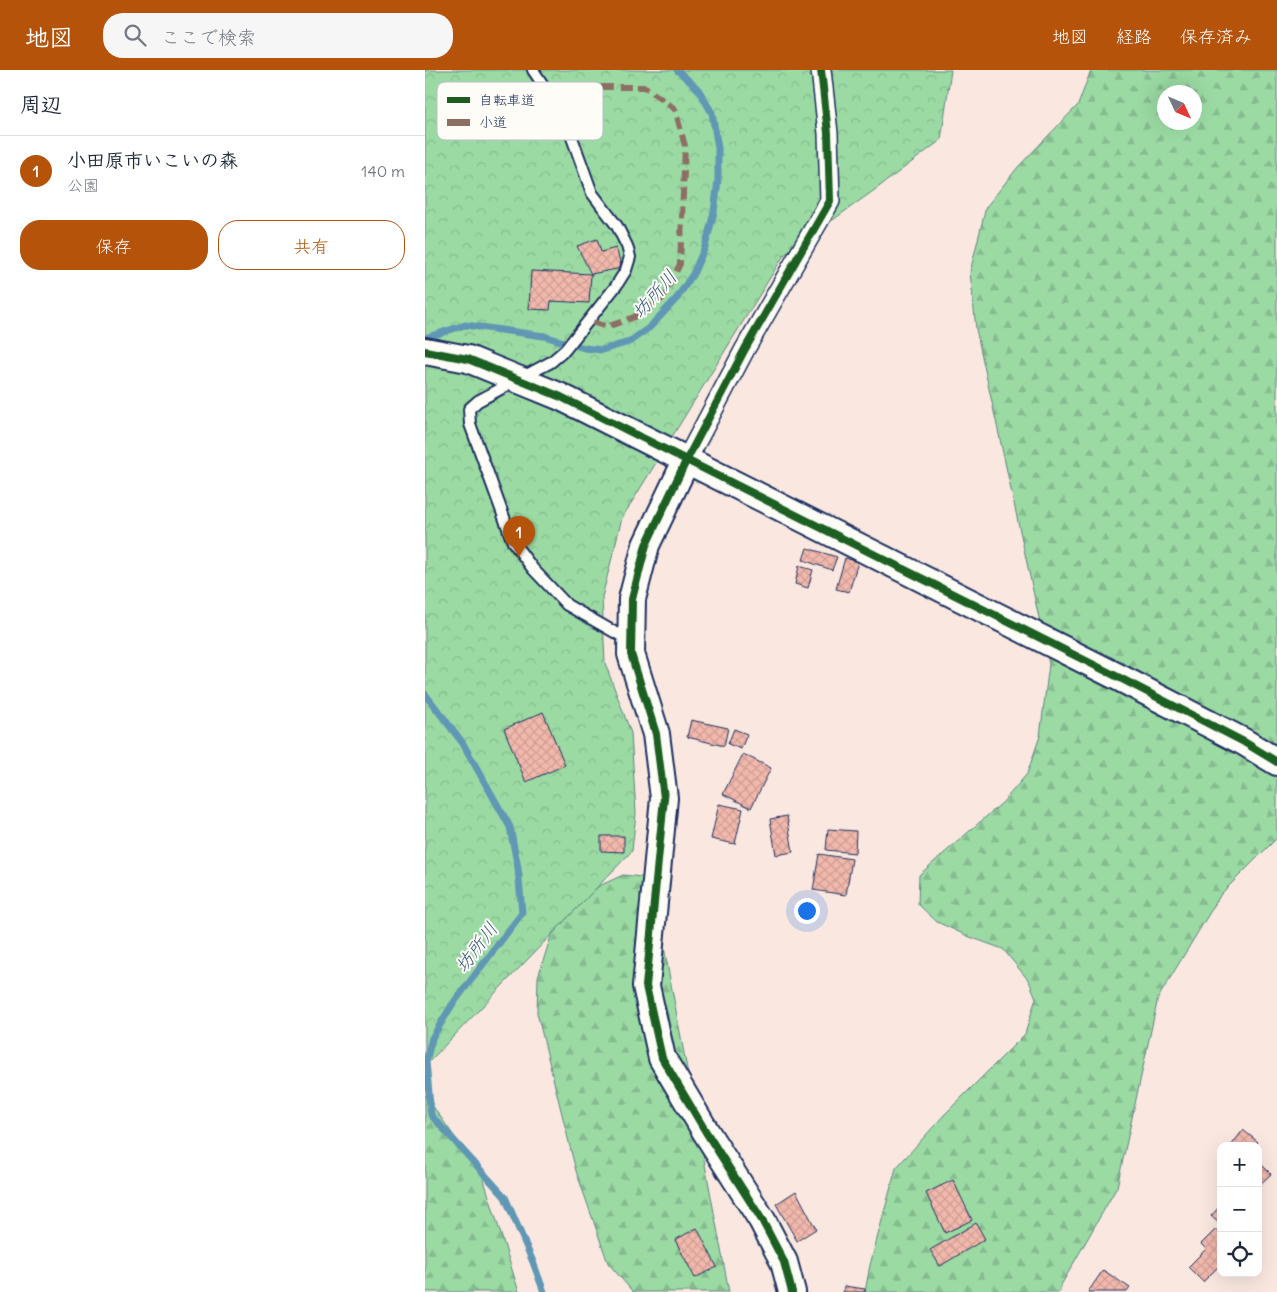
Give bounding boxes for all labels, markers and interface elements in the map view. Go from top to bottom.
search box [103,13,453,58]
icon: search [121,21,149,49]
text: 地図 [25,22,73,52]
text: ここで検索 [161,25,256,49]
text: 地図 [1052,25,1088,48]
text: 経路 [1116,25,1152,48]
text: 保存済み [1180,25,1252,48]
legend [437,82,603,140]
north arrow [1157,85,1202,130]
text: 周辺 [20,91,62,118]
text: 自転車道 [479,91,535,109]
text: 小道 [479,113,507,131]
text: 小田原市いこいの森 [67,148,238,172]
text: 1 [33,161,39,181]
text: 140 m [361,161,405,181]
text: 公園 [67,175,99,195]
button: 保存 [20,220,208,270]
button: 共有 [218,220,405,270]
water label: 坊所川 [626,265,682,323]
pin: 1 [503,516,535,557]
your location [794,898,820,924]
water label: 坊所川 [449,917,503,977]
map controls [1217,1142,1262,1277]
button: + [1217,1142,1262,1187]
button: − [1217,1187,1262,1232]
button: locate [1217,1232,1262,1277]

